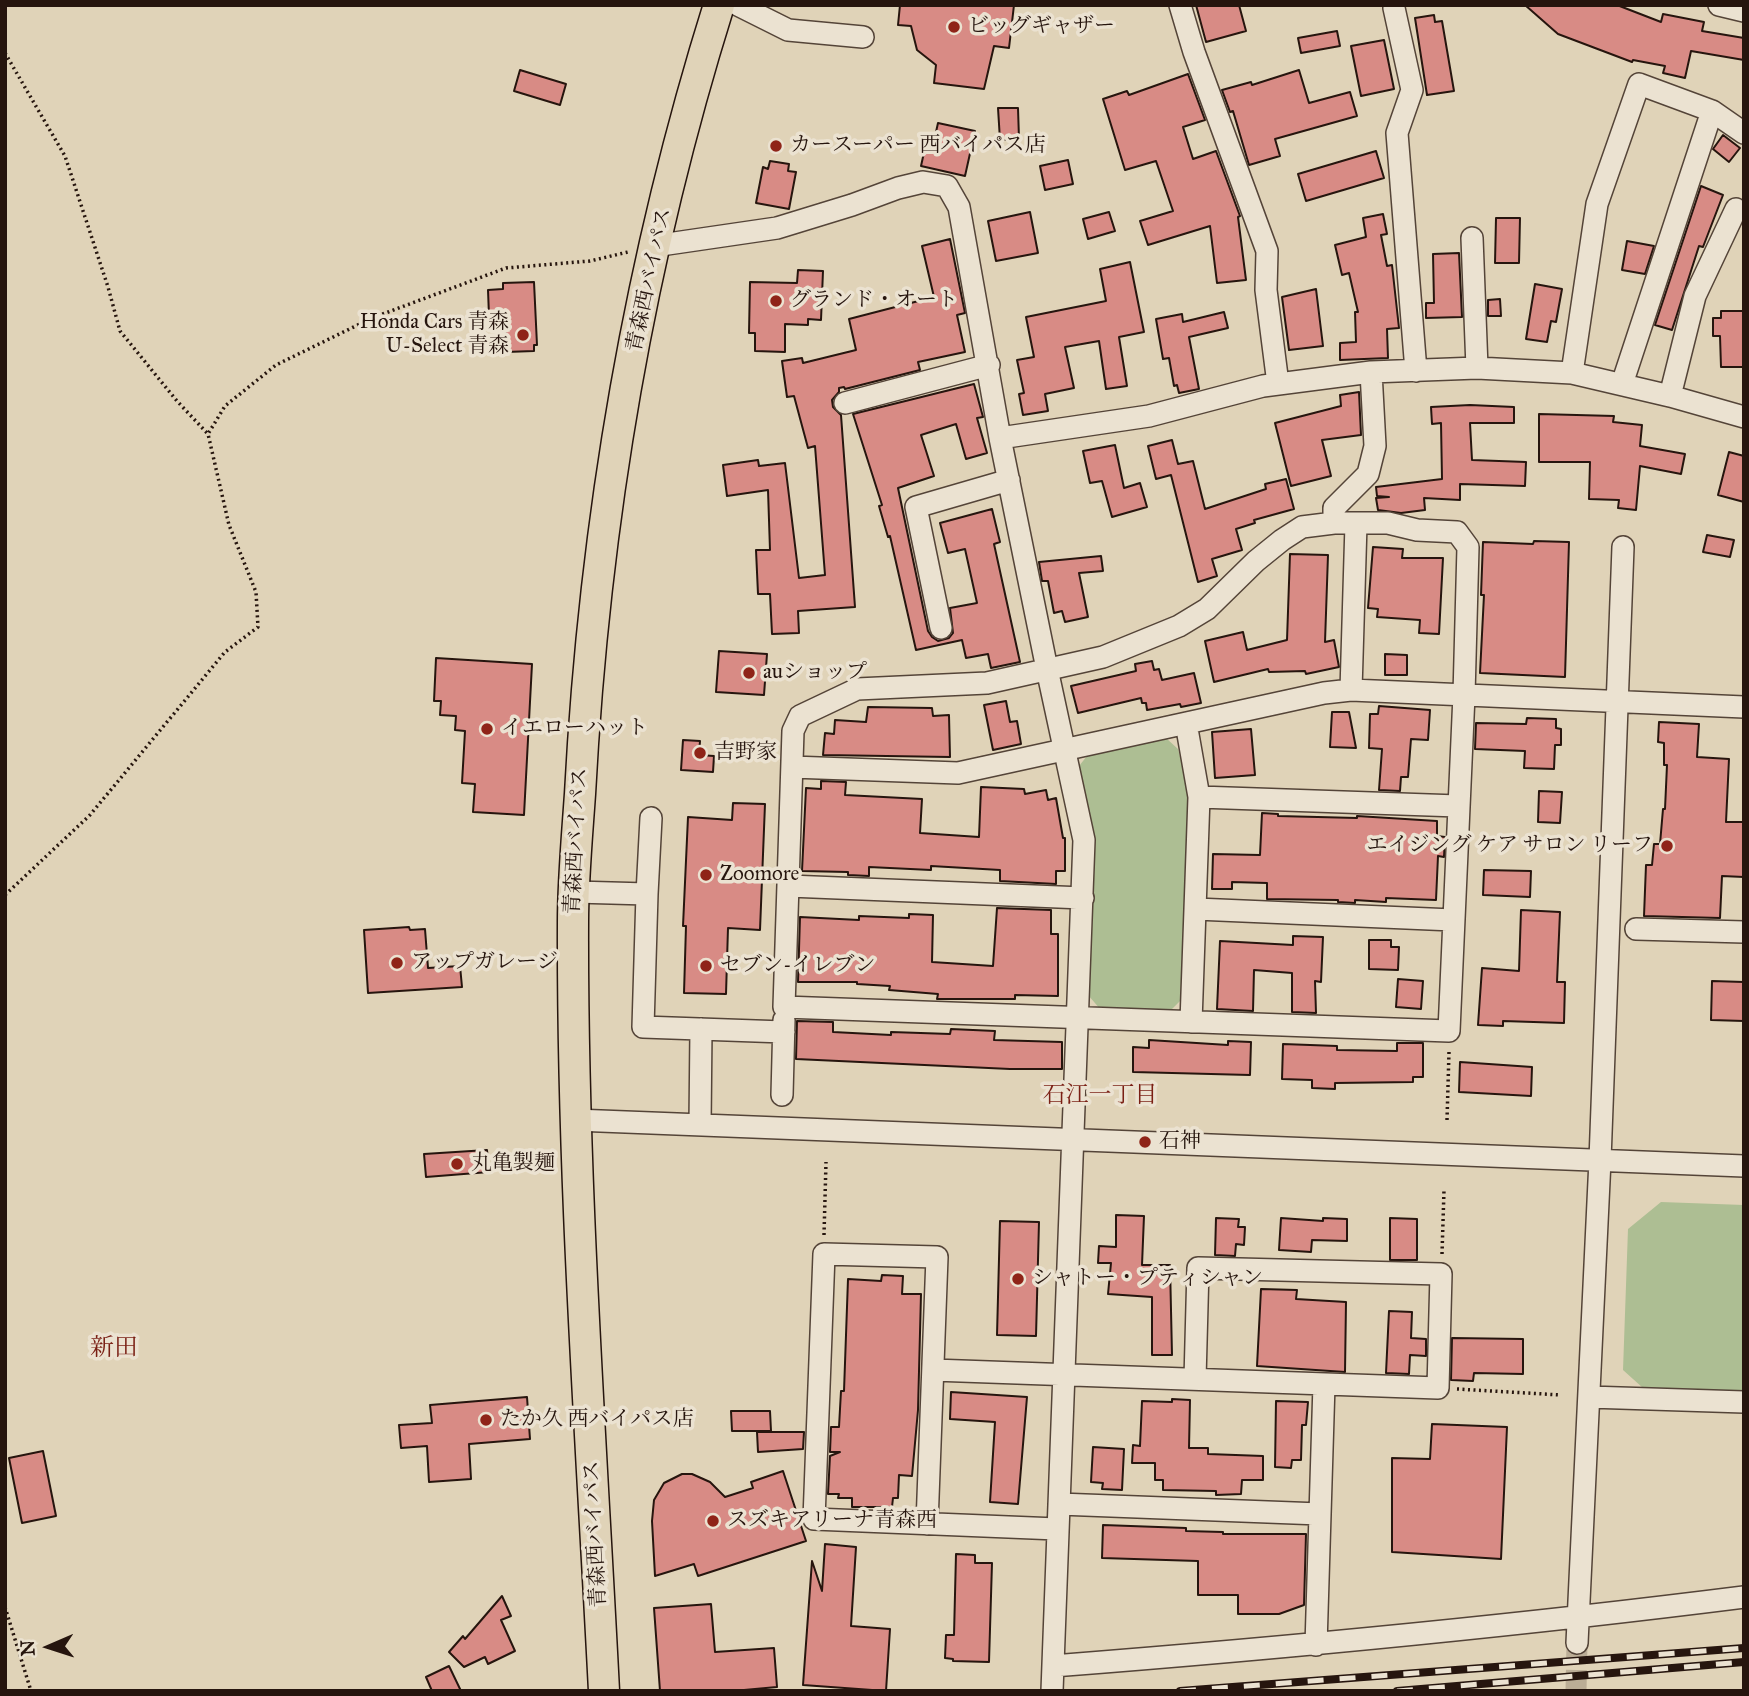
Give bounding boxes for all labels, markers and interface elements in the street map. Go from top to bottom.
place label: ビッグギャザー [968,14,1115,40]
marker: ビッグギャザー [946,19,962,35]
place label: カースーパー 西バイパス店 [790,133,1045,159]
marker: カースーパー 西バイパス店 [768,138,784,154]
street label: 青森西バイパス [622,205,678,355]
place label: グランド・オート [790,288,958,314]
marker: グランド・オート [768,293,784,309]
place label: Honda Cars 青森 U-Select 青森 [360,310,509,360]
marker: Honda Cars 青森 U-Select 青森 [515,327,531,343]
place label: auショップ [763,660,867,686]
marker: auショップ [741,665,757,681]
place label: イエローハット [501,716,648,742]
marker: イエローハット [479,721,495,737]
place label: 吉野家 [714,740,777,766]
marker: 吉野家 [692,745,708,761]
street label: 青森西バイパス [561,767,593,915]
place label: エイジング ケア サロン リーフ [1366,833,1653,859]
marker: エイジング ケア サロン リーフ [1659,838,1675,854]
place label: Zoomore [720,862,799,888]
marker: Zoomore [698,867,714,883]
place label: アップガレージ [411,950,558,976]
place label: セブン-イレブン [720,953,876,979]
marker: アップガレージ [389,955,405,971]
marker: セブン-イレブン [698,958,714,974]
district label: 石江一丁目 [1043,1082,1157,1110]
place label: 石神 [1159,1129,1201,1155]
marker: 石神 [1137,1134,1153,1150]
place label: 丸亀製麺 [471,1151,555,1177]
marker: 丸亀製麺 [449,1156,465,1172]
place label: シャトー・プティシャン [1032,1266,1263,1292]
marker: シャトー・プティシャン [1010,1271,1026,1287]
district label: 新田 [90,1335,138,1363]
place label: たか久 西バイパス店 [500,1407,694,1433]
marker: たか久 西バイパス店 [478,1412,494,1428]
street label: 青森西バイパス [580,1460,612,1608]
place label: スズキアリーナ青森西 [727,1508,937,1534]
marker: スズキアリーナ青森西 [705,1513,721,1529]
north arrow [14,1612,84,1682]
text: N [16,1639,39,1657]

